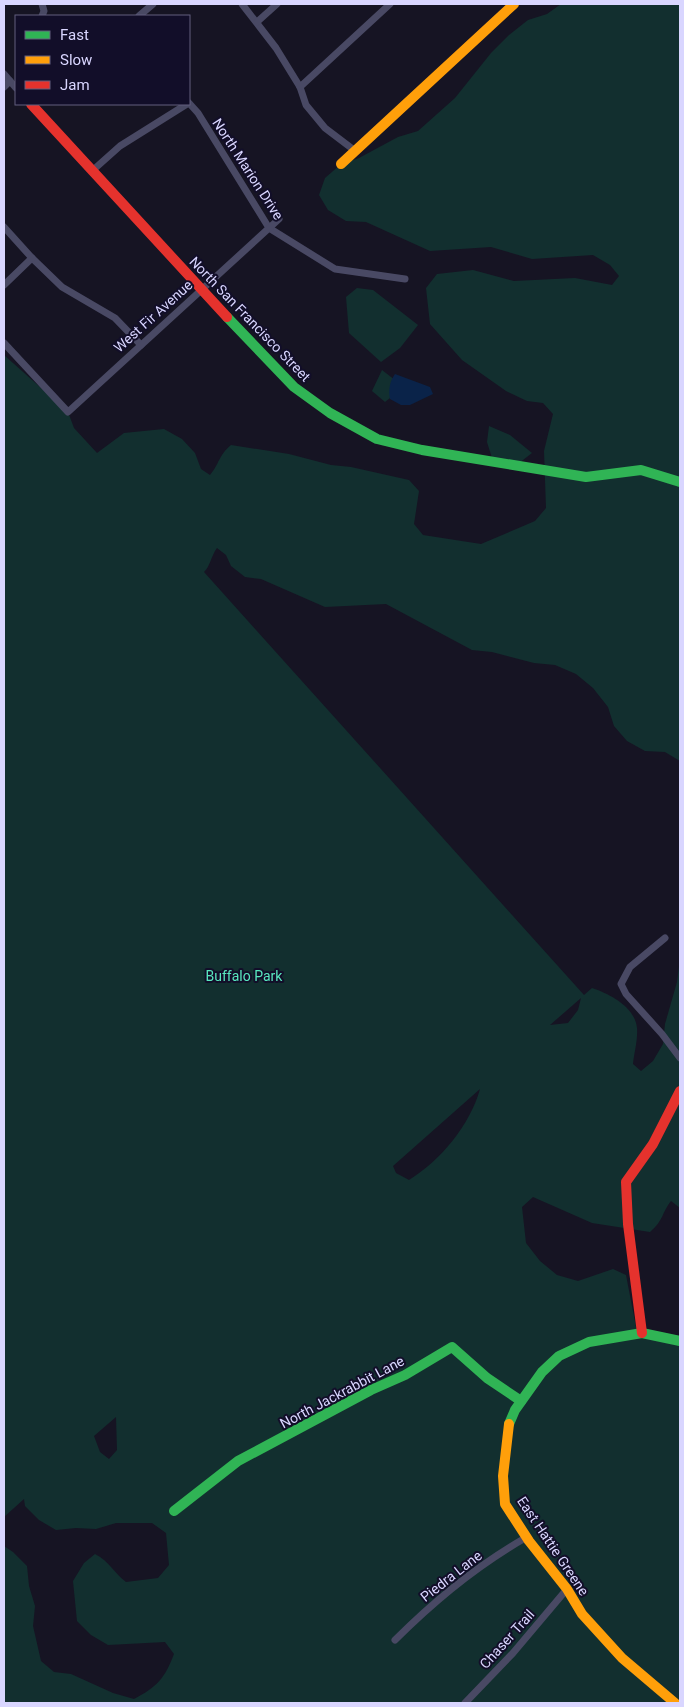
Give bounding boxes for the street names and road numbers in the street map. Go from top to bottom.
street label: North Marion Drive [209,115,287,223]
street label: North San Francisco Street [186,253,314,385]
street label: West Fir Avenue [110,277,196,355]
street label: North Jackrabbit Lane [277,1353,407,1431]
street label: East Hattie Greene [514,1493,592,1599]
street label: Piedra Lane [417,1547,485,1605]
street label: Chaser Trail [476,1606,538,1672]

